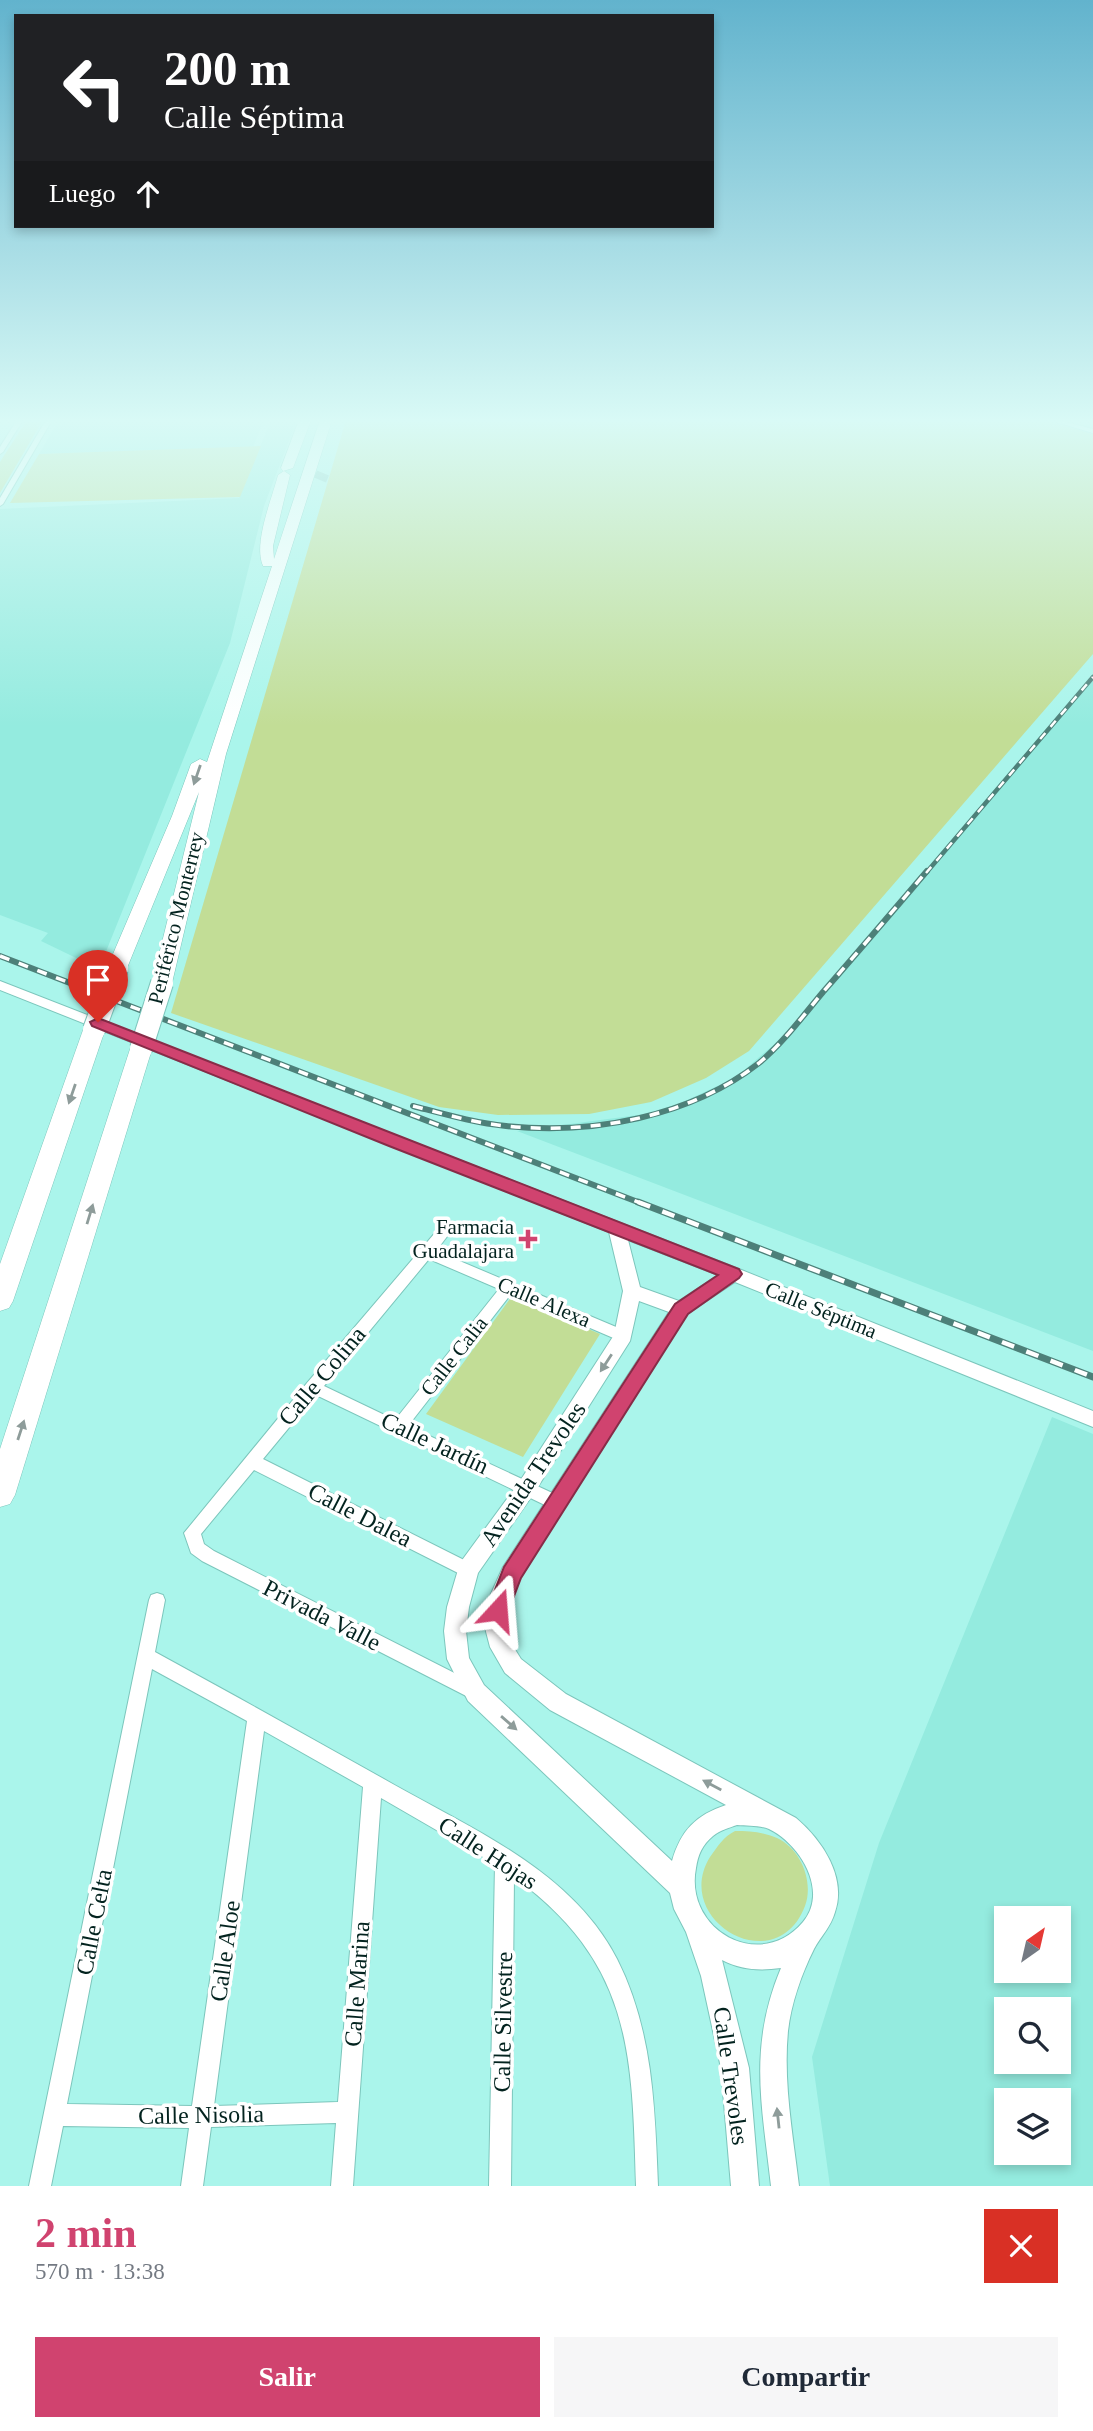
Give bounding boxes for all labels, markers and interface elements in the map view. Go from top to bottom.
text: 200 m [164,41,291,96]
icon: left [49,42,140,133]
text: Calle Séptima [164,99,344,135]
icon: ahead [129,175,167,213]
text: Luego [49,179,115,208]
one-way arrow [191,764,202,785]
street label: Periférico Monterrey [143,829,209,1007]
pin [68,950,128,1022]
icon: arrive [79,961,117,999]
one-way arrow [66,1084,77,1105]
one-way arrow [85,1203,96,1224]
place label: Farmacia Guadalajara [413,1215,515,1263]
marker: Farmacia Guadalajara [520,1231,536,1247]
street label: Calle Alexa [494,1272,595,1333]
street label: Calle Séptima [762,1277,881,1344]
street label: Calle Calia [416,1311,493,1400]
street label: Calle Colina [273,1321,371,1431]
one-way arrow [600,1353,613,1372]
street label: Avenida Trevoles [475,1397,591,1551]
street label: Calle Jardín [377,1407,493,1479]
one-way arrow [16,1420,27,1441]
street label: Calle Dalea [304,1478,416,1552]
position arrow [461,1573,535,1647]
street label: Privada Valle [259,1574,385,1656]
one-way arrow [501,1715,518,1730]
one-way arrow [702,1779,721,1791]
street label: Calle Hojas [434,1811,542,1895]
street label: Calle Celta [71,1867,117,1977]
street label: Calle Aloe [205,1899,245,2003]
north arrow [994,1906,1071,1983]
map controls [994,1906,1071,2165]
street label: Calle Marina [340,1920,374,2048]
street label: Calle Silvestre [489,1951,517,2093]
button: search [994,1997,1071,2074]
street label: Calle Trevoles [708,2005,754,2147]
button: layers [994,2088,1071,2165]
street label: Calle Nisolia [138,2101,265,2129]
one-way arrow [773,2107,784,2129]
button: close [984,2209,1058,2283]
text: 2 min [35,2210,137,2256]
text: 570 m · 13:38 [35,2259,165,2284]
button: Salir [35,2337,540,2417]
button: Compartir [554,2337,1058,2417]

